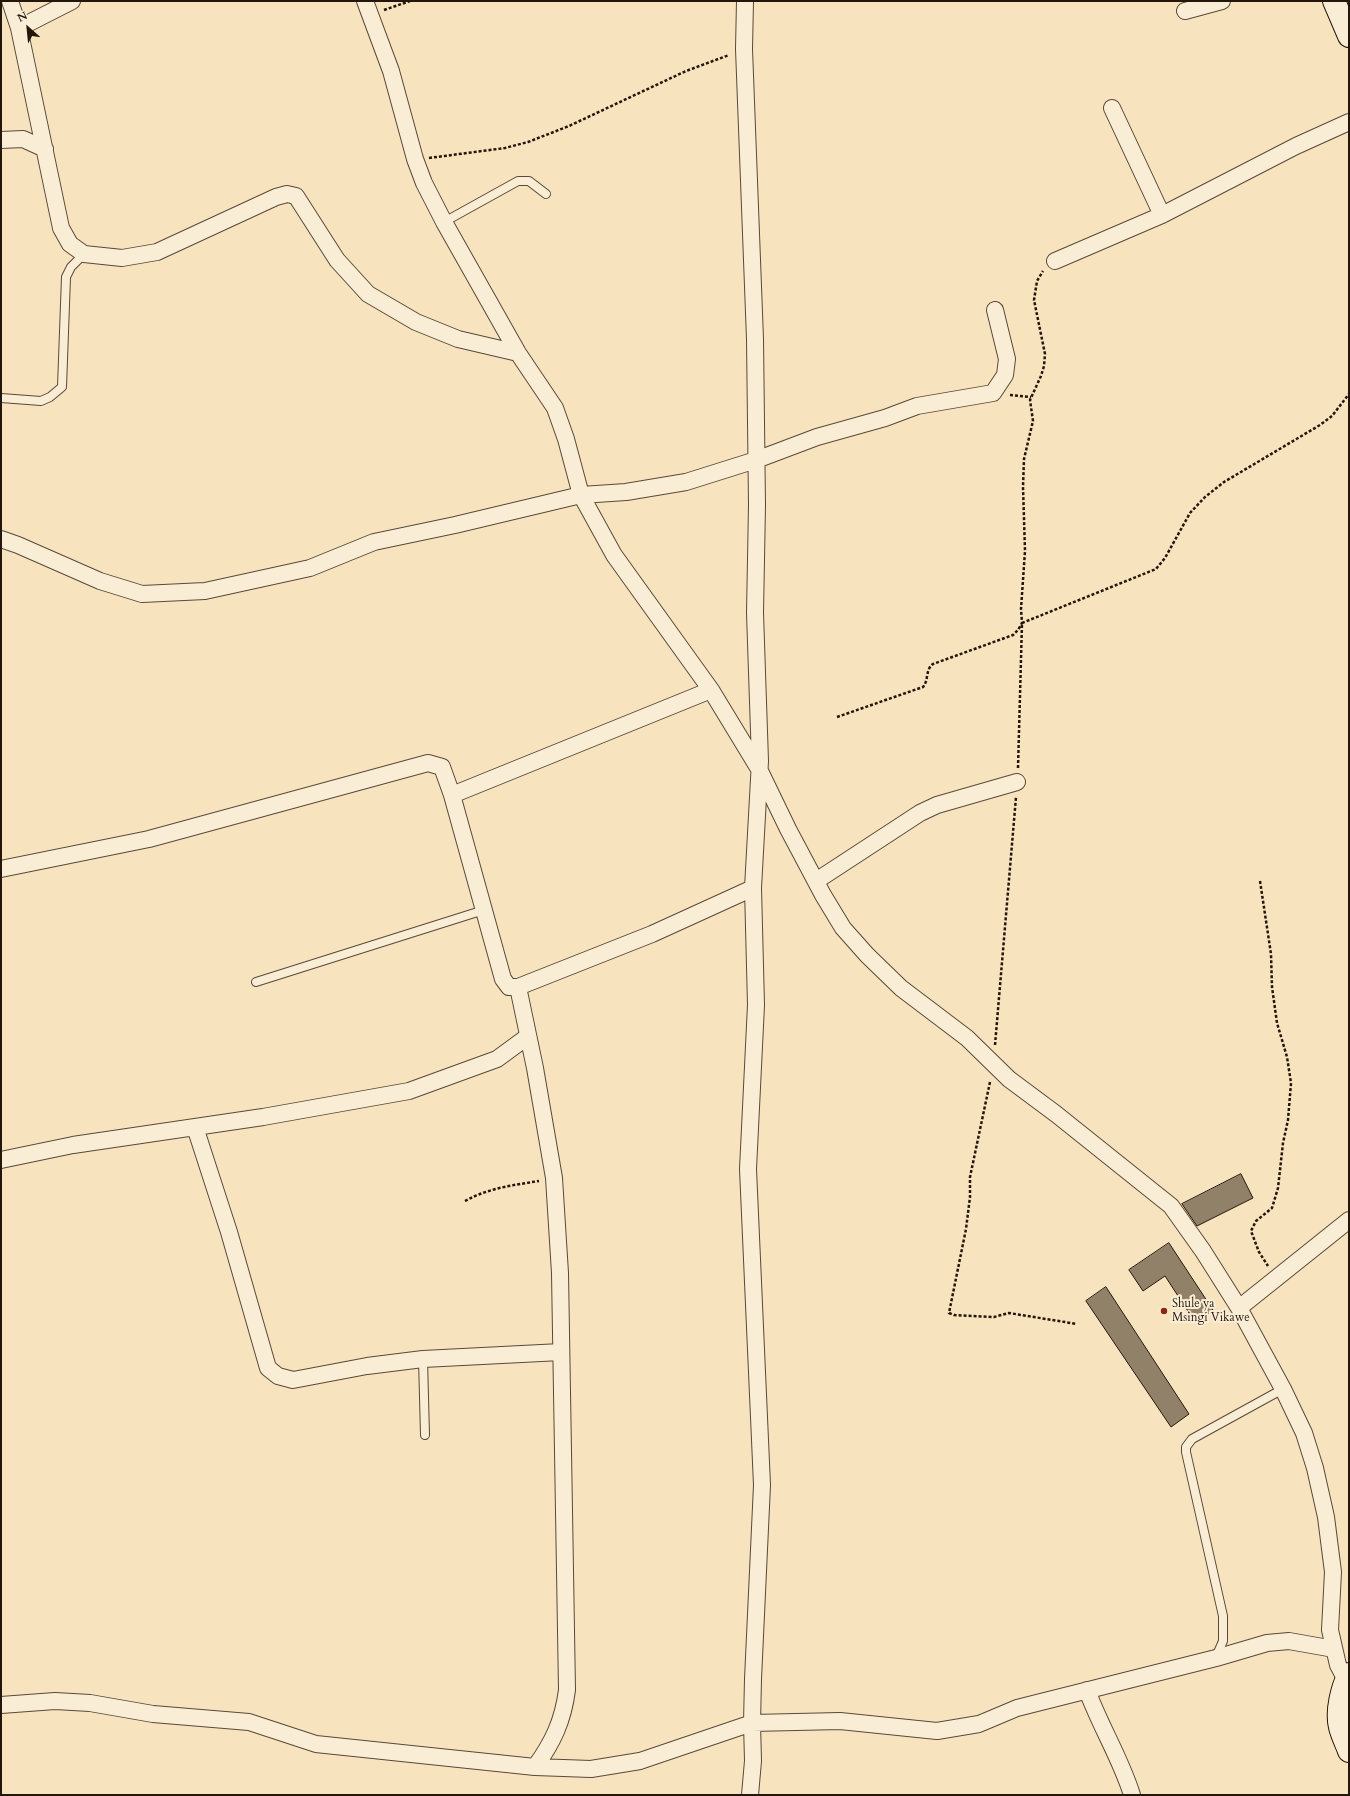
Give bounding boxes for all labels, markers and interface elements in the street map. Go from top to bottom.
north arrow [8,8,48,48]
text: N [15,8,30,26]
place label: Shule ya Msingi Vikawe [1172,1297,1250,1325]
marker: Shule ya Msingi Vikawe [1159,1306,1169,1316]

